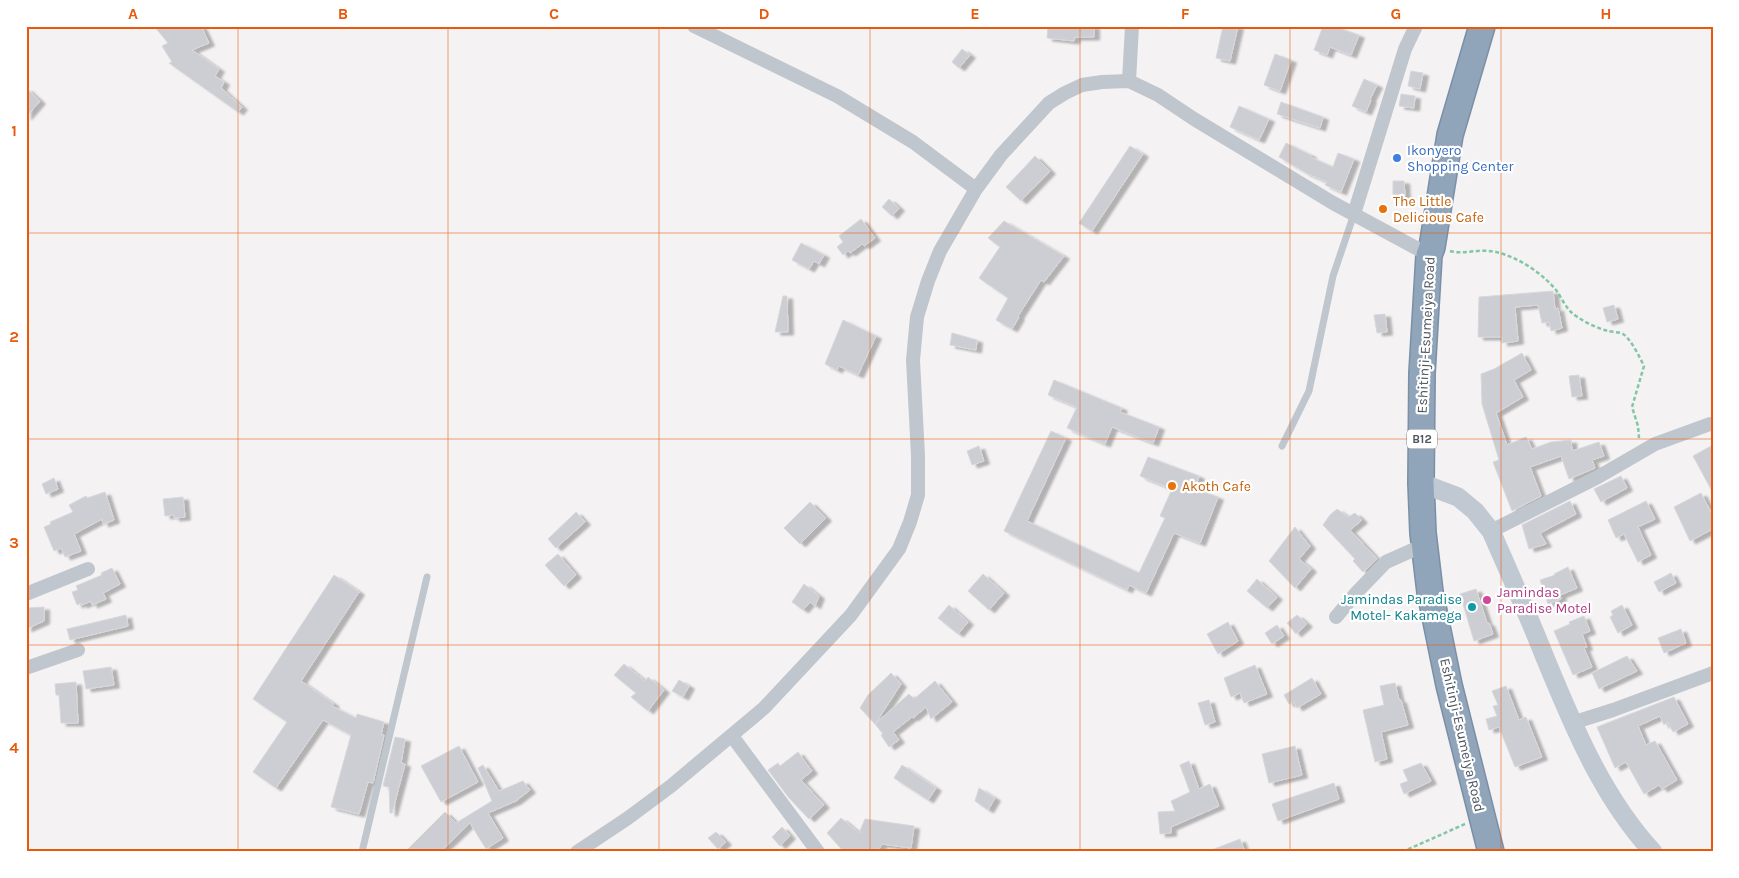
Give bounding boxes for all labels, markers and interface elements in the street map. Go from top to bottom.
text: A [128,4,138,23]
text: B [338,4,348,23]
text: C [549,4,559,23]
text: D [759,4,770,23]
text: E [970,4,980,23]
text: F [1181,4,1190,23]
text: G [1391,4,1401,23]
text: H [1600,4,1612,23]
text: 1 [11,121,17,140]
place label: Ikonyero Shopping Center [1407,142,1514,175]
marker: Ikonyero Shopping Center [1391,152,1403,164]
place label: The Little Delicious Cafe [1393,193,1484,226]
marker: The Little Delicious Cafe [1377,203,1389,215]
street label: Eshitinji-Esumeiya Road [1413,256,1439,414]
text: 2 [9,327,19,346]
road number: B12 [1407,429,1437,448]
place label: Akoth Cafe [1182,478,1251,495]
marker: Akoth Cafe [1166,480,1178,492]
text: 3 [9,533,19,552]
place label: Jamindas Paradise Motel [1497,584,1591,617]
place label: Jamindas Paradise Motel- Kakamega [1341,591,1462,624]
marker: Jamindas Paradise Motel [1481,594,1493,606]
marker: Jamindas Paradise Motel- Kakamega [1466,601,1478,613]
street label: Eshitinji-Esumeiya Road [1436,657,1488,813]
text: 4 [9,738,19,757]

